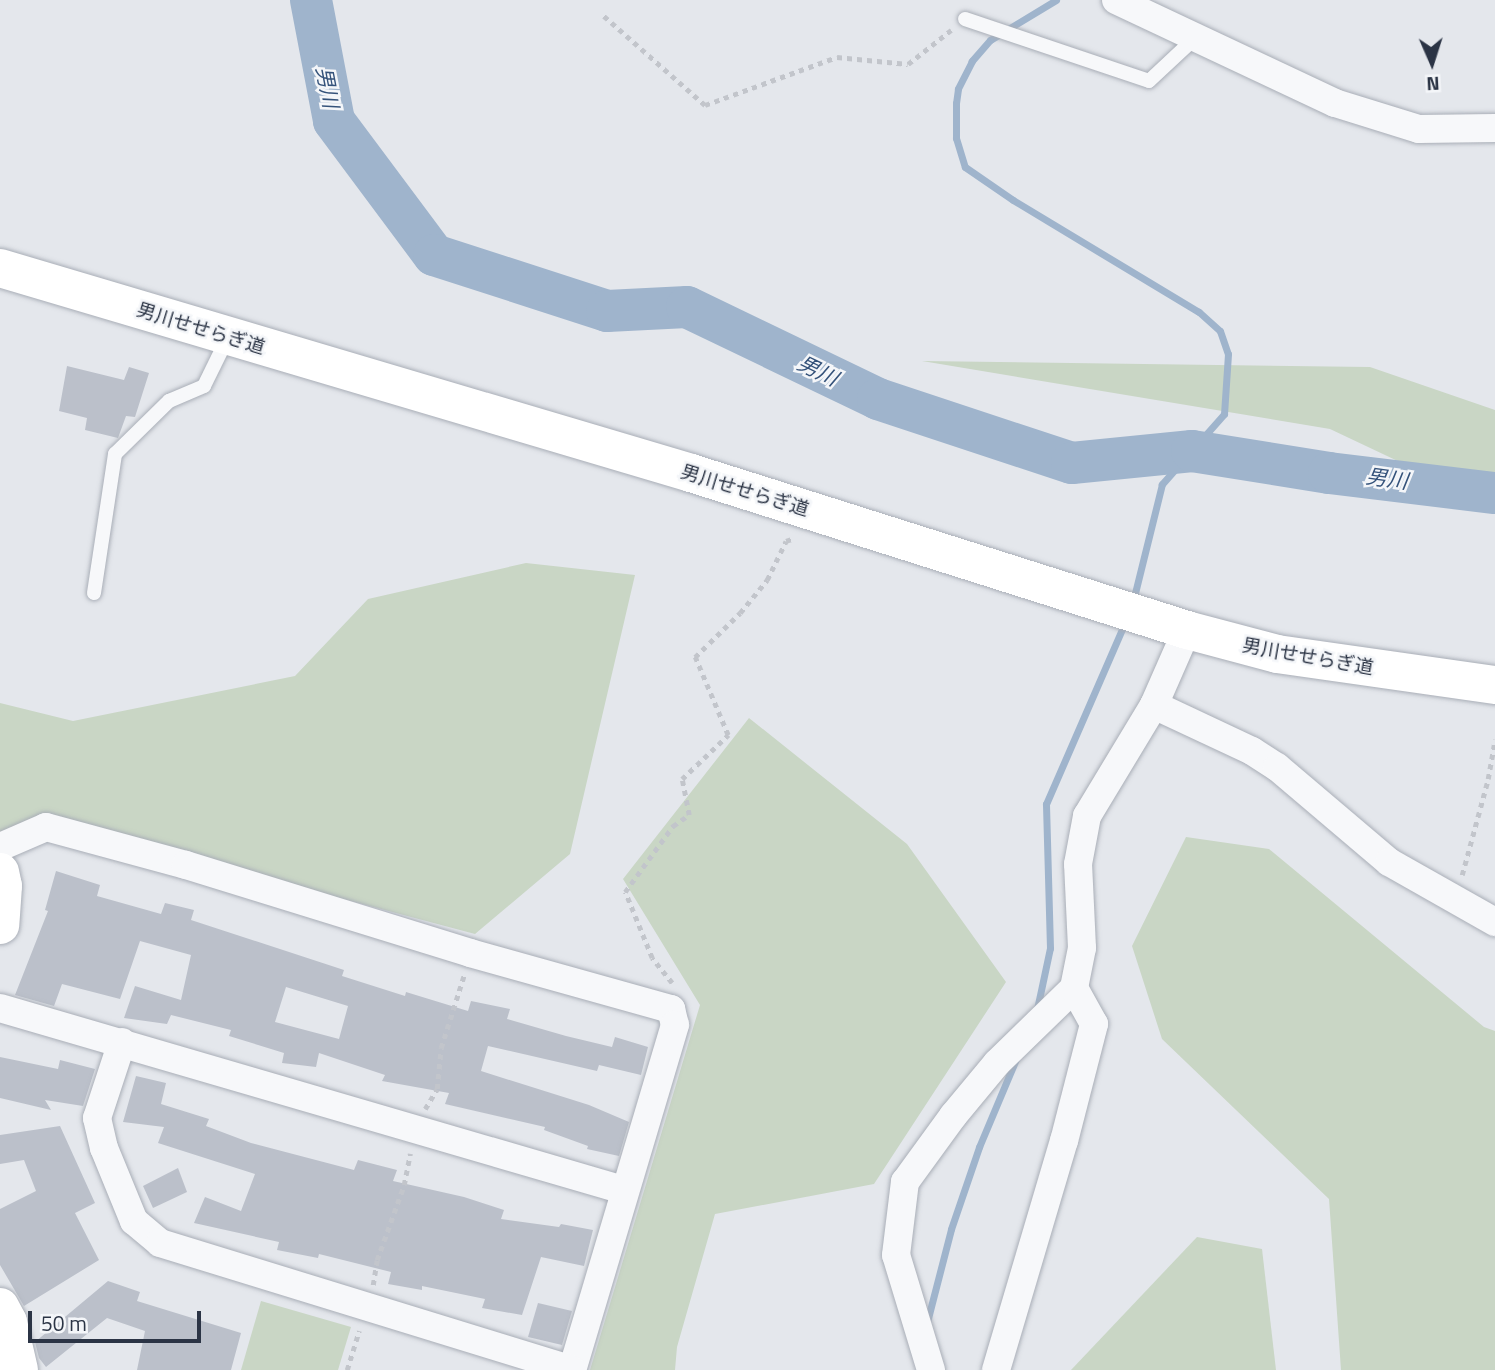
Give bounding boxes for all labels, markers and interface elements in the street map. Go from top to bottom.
north arrow [1397,28,1467,98]
water label: 男川 [312,64,344,110]
text: N [1426,70,1440,99]
street label: 男川せせらぎ道 [134,298,268,358]
water label: 男川 [794,349,842,391]
street label: 男川せせらぎ道 [678,460,812,520]
water label: 男川 [1364,463,1410,493]
street label: 男川せせらぎ道 [1241,633,1375,679]
scale bar [32,1296,205,1340]
text: 50 m [41,1307,87,1339]

